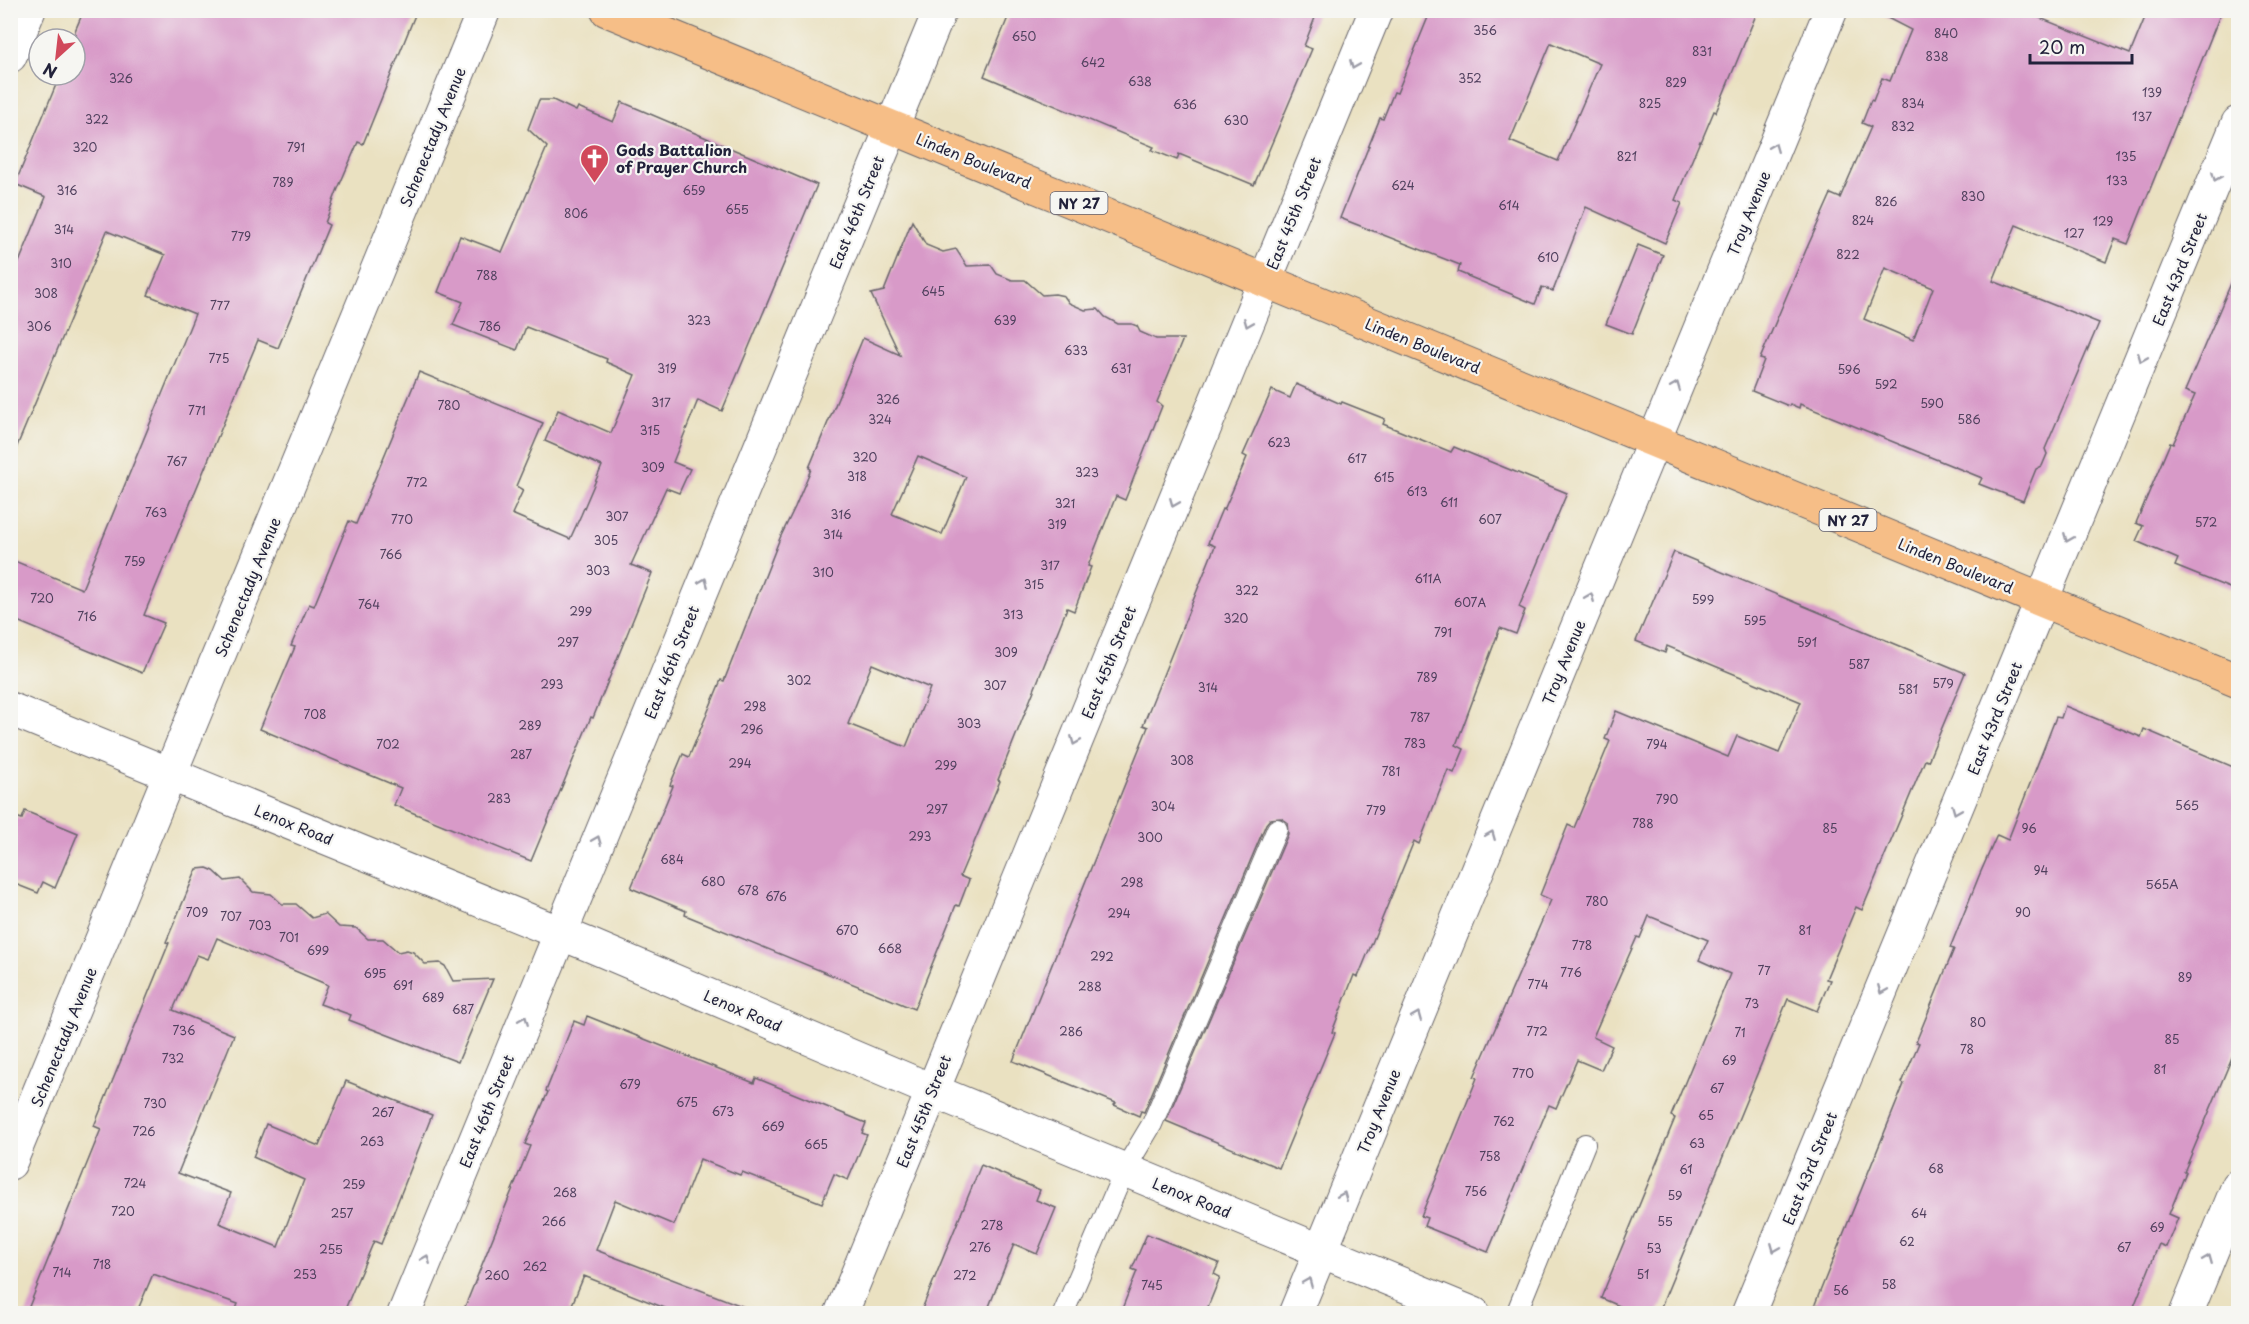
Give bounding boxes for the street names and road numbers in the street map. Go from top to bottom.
street label: Schenectady Avenue [393,64,471,210]
street label: Linden Boulevard [913,126,1035,194]
street label: East 46th Street [823,152,889,272]
street label: East 45th Street [1260,153,1326,273]
street label: Troy Avenue [1721,167,1775,259]
road number: NY 27 [1050,192,1108,214]
street label: East 43rd Street [2146,209,2212,329]
street label: Linden Boulevard [1362,311,1484,379]
road number: NY 27 [1820,509,1876,531]
street label: Schenectady Avenue [208,514,286,660]
street label: Linden Boulevard [1895,531,2017,599]
street label: East 46th Street [638,602,704,722]
street label: East 45th Street [1075,602,1141,722]
street label: Troy Avenue [1536,616,1590,708]
street label: East 43rd Street [1961,658,2027,778]
street label: Lenox Road [251,798,337,850]
street label: Schenectady Avenue [24,964,102,1110]
street label: Lenox Road [700,983,786,1037]
street label: East 46th Street [453,1051,519,1171]
street label: East 45th Street [890,1051,956,1171]
street label: Troy Avenue [1351,1065,1405,1157]
street label: East 43rd Street [1776,1108,1842,1228]
street label: Lenox Road [1149,1171,1235,1223]

